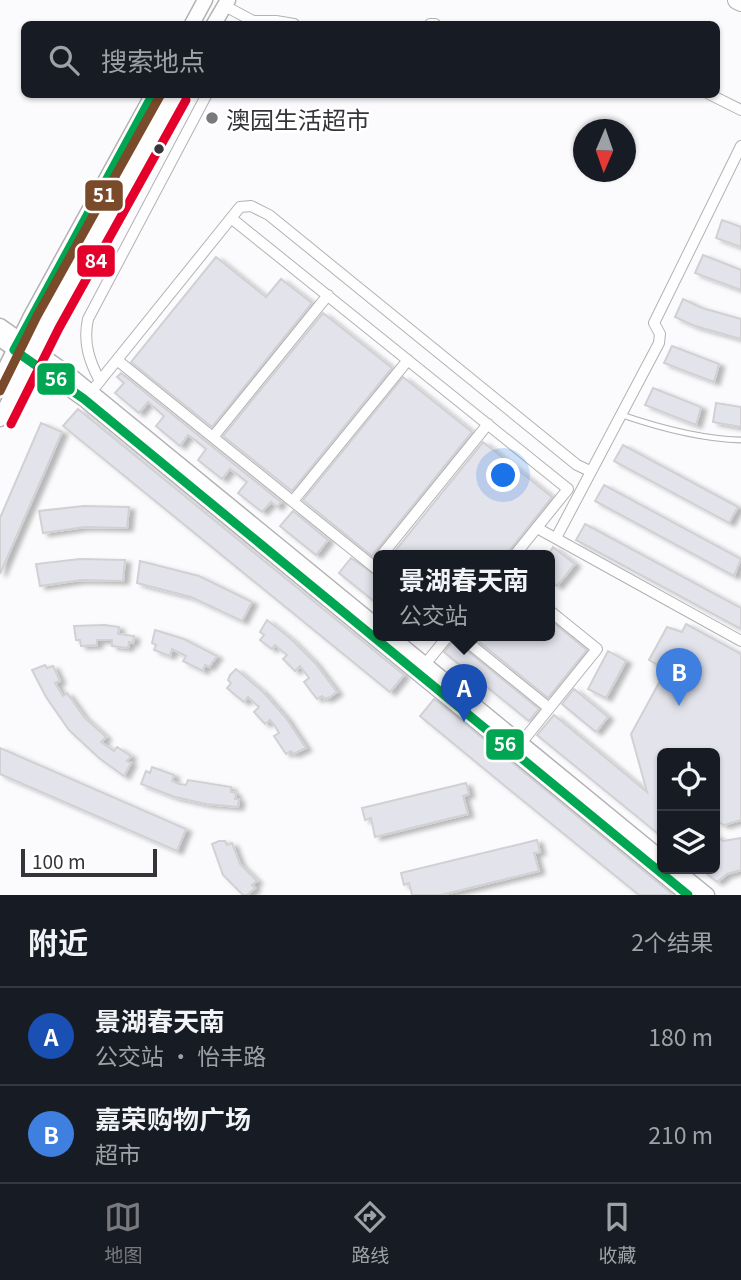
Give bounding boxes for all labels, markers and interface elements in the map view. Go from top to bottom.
search box [21,21,720,98]
icon: search [45,41,83,79]
text: 搜索地点 [101,41,205,78]
place label: 澳园生活超市 [226,101,370,136]
marker: 澳园生活超市 [204,110,220,126]
north arrow [573,119,636,182]
unlabelled marker [152,142,166,156]
line badge: 51 [84,179,124,212]
text: 51 [93,180,115,207]
line badge: 84 [76,244,116,278]
text: 84 [85,246,107,273]
line badge: 56 [36,362,76,396]
text: 56 [45,364,67,391]
your location [486,458,520,492]
popup [373,550,555,641]
text: 景湖春天南 [399,560,529,597]
text: 公交站 [399,597,468,631]
pin: B [656,648,702,706]
pin: A [441,664,487,722]
line badge: 56 [485,728,525,761]
text: 56 [494,729,516,756]
map controls [657,748,720,874]
button: locate [657,748,720,811]
button: layers [657,811,720,874]
scale bar [21,846,158,878]
text: 100 m [32,847,86,874]
text: 附近 [28,919,88,963]
text: 2个结果 [631,924,713,958]
text: 景湖春天南 [95,1001,225,1038]
text: A [44,1019,58,1053]
text: 180 m [648,1019,713,1053]
text: 公交站 · 怡丰路 [95,1038,266,1072]
text: 嘉荣购物广场 [95,1099,251,1136]
text: B [43,1117,59,1151]
text: 210 m [648,1117,713,1151]
text: 超市 [95,1136,141,1170]
tab: 地图 [104,1198,143,1267]
tab: 路线 [351,1198,390,1267]
tab: 收藏 [598,1198,637,1267]

